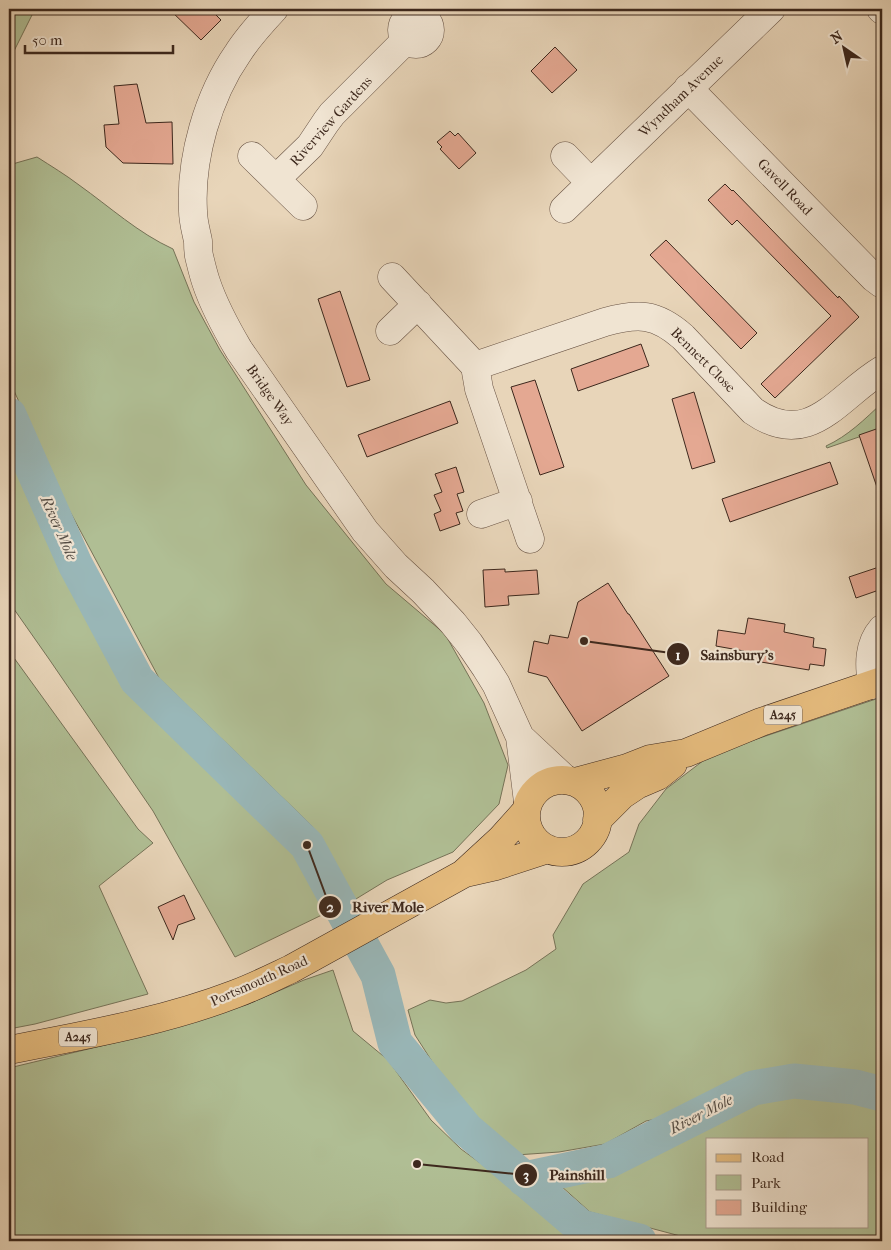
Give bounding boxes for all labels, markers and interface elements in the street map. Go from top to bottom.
scale bar [25,22,172,54]
north arrow [818,22,868,72]
text: N [828,27,846,48]
text: 50 m [32,31,63,49]
street label: Wyndham Avenue [635,51,727,141]
street label: Riverview Gardens [286,73,376,169]
street label: Gavell Road [754,155,816,219]
street label: Bennett Close [667,324,739,396]
street label: Bridge Way [243,361,298,429]
water label: River Mole [36,492,81,564]
callout: Sainsbury's [666,639,784,669]
text: 1 [675,646,681,664]
text: Sainsbury's [701,646,774,664]
road number: A245 [764,706,802,724]
callout: River Mole [317,892,434,922]
text: 2 [326,898,334,916]
text: River Mole [352,898,424,916]
street label: Portsmouth Road [208,952,311,1010]
road number: A245 [59,1028,97,1046]
water label: River Mole [666,1090,736,1138]
legend [706,1138,868,1228]
text: Road [751,1148,785,1166]
callout: Painshill [514,1160,615,1190]
text: 3 [523,1166,529,1184]
text: Painshill [549,1166,606,1184]
text: Park [751,1174,781,1192]
text: Building [751,1198,808,1216]

